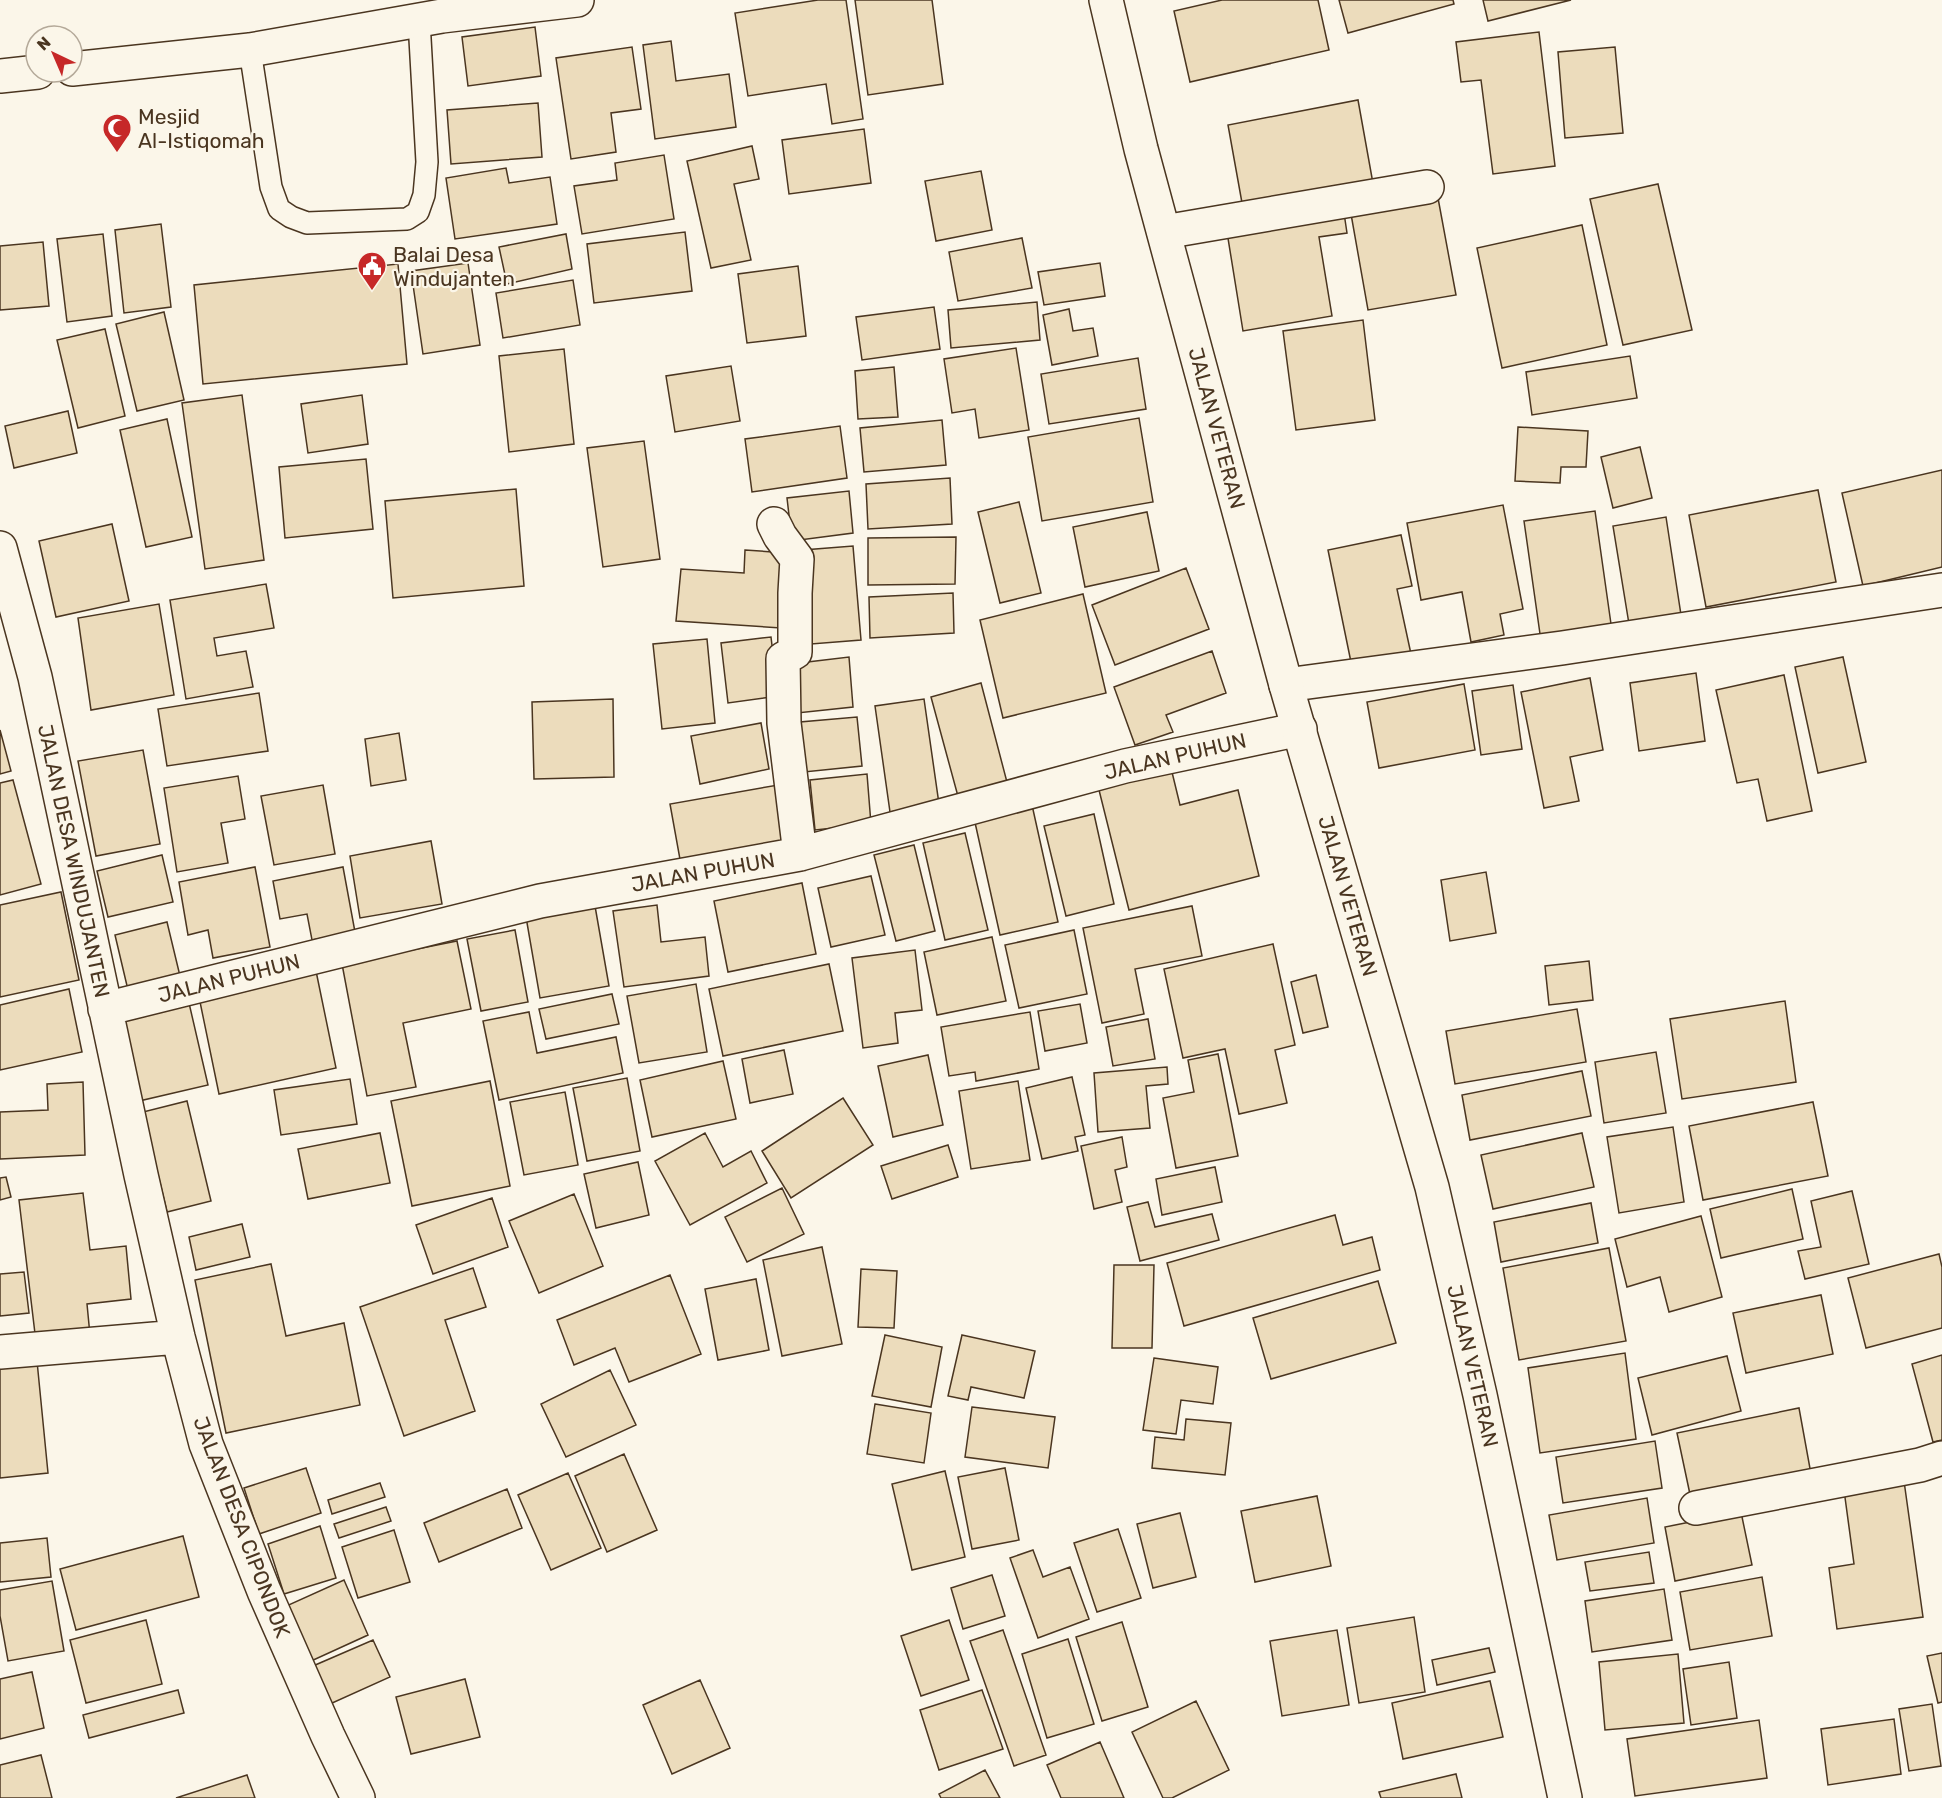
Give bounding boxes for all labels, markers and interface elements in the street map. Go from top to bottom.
north arrow [24,24,84,84]
text: N [33,33,55,54]
place label: Mesjid Al-Istiqomah [138,104,265,153]
mosque icon: Mesjid Al-Istiqomah [101,112,133,154]
place label: Balai Desa Windujanten [393,242,515,291]
public building icon: Balai Desa Windujanten [356,250,388,292]
street label: JALAN VETERAN [1183,345,1251,511]
street label: JALAN DESA WINDUJANTEN [33,722,115,1000]
street label: JALAN PUHUN [1101,727,1249,785]
street label: JALAN VETERAN [1313,813,1383,979]
street label: JALAN PUHUN [629,847,777,897]
street label: JALAN PUHUN [156,948,302,1008]
street label: JALAN VETERAN [1442,1282,1504,1450]
street label: JALAN DESA CIPONDOK [188,1413,296,1641]

